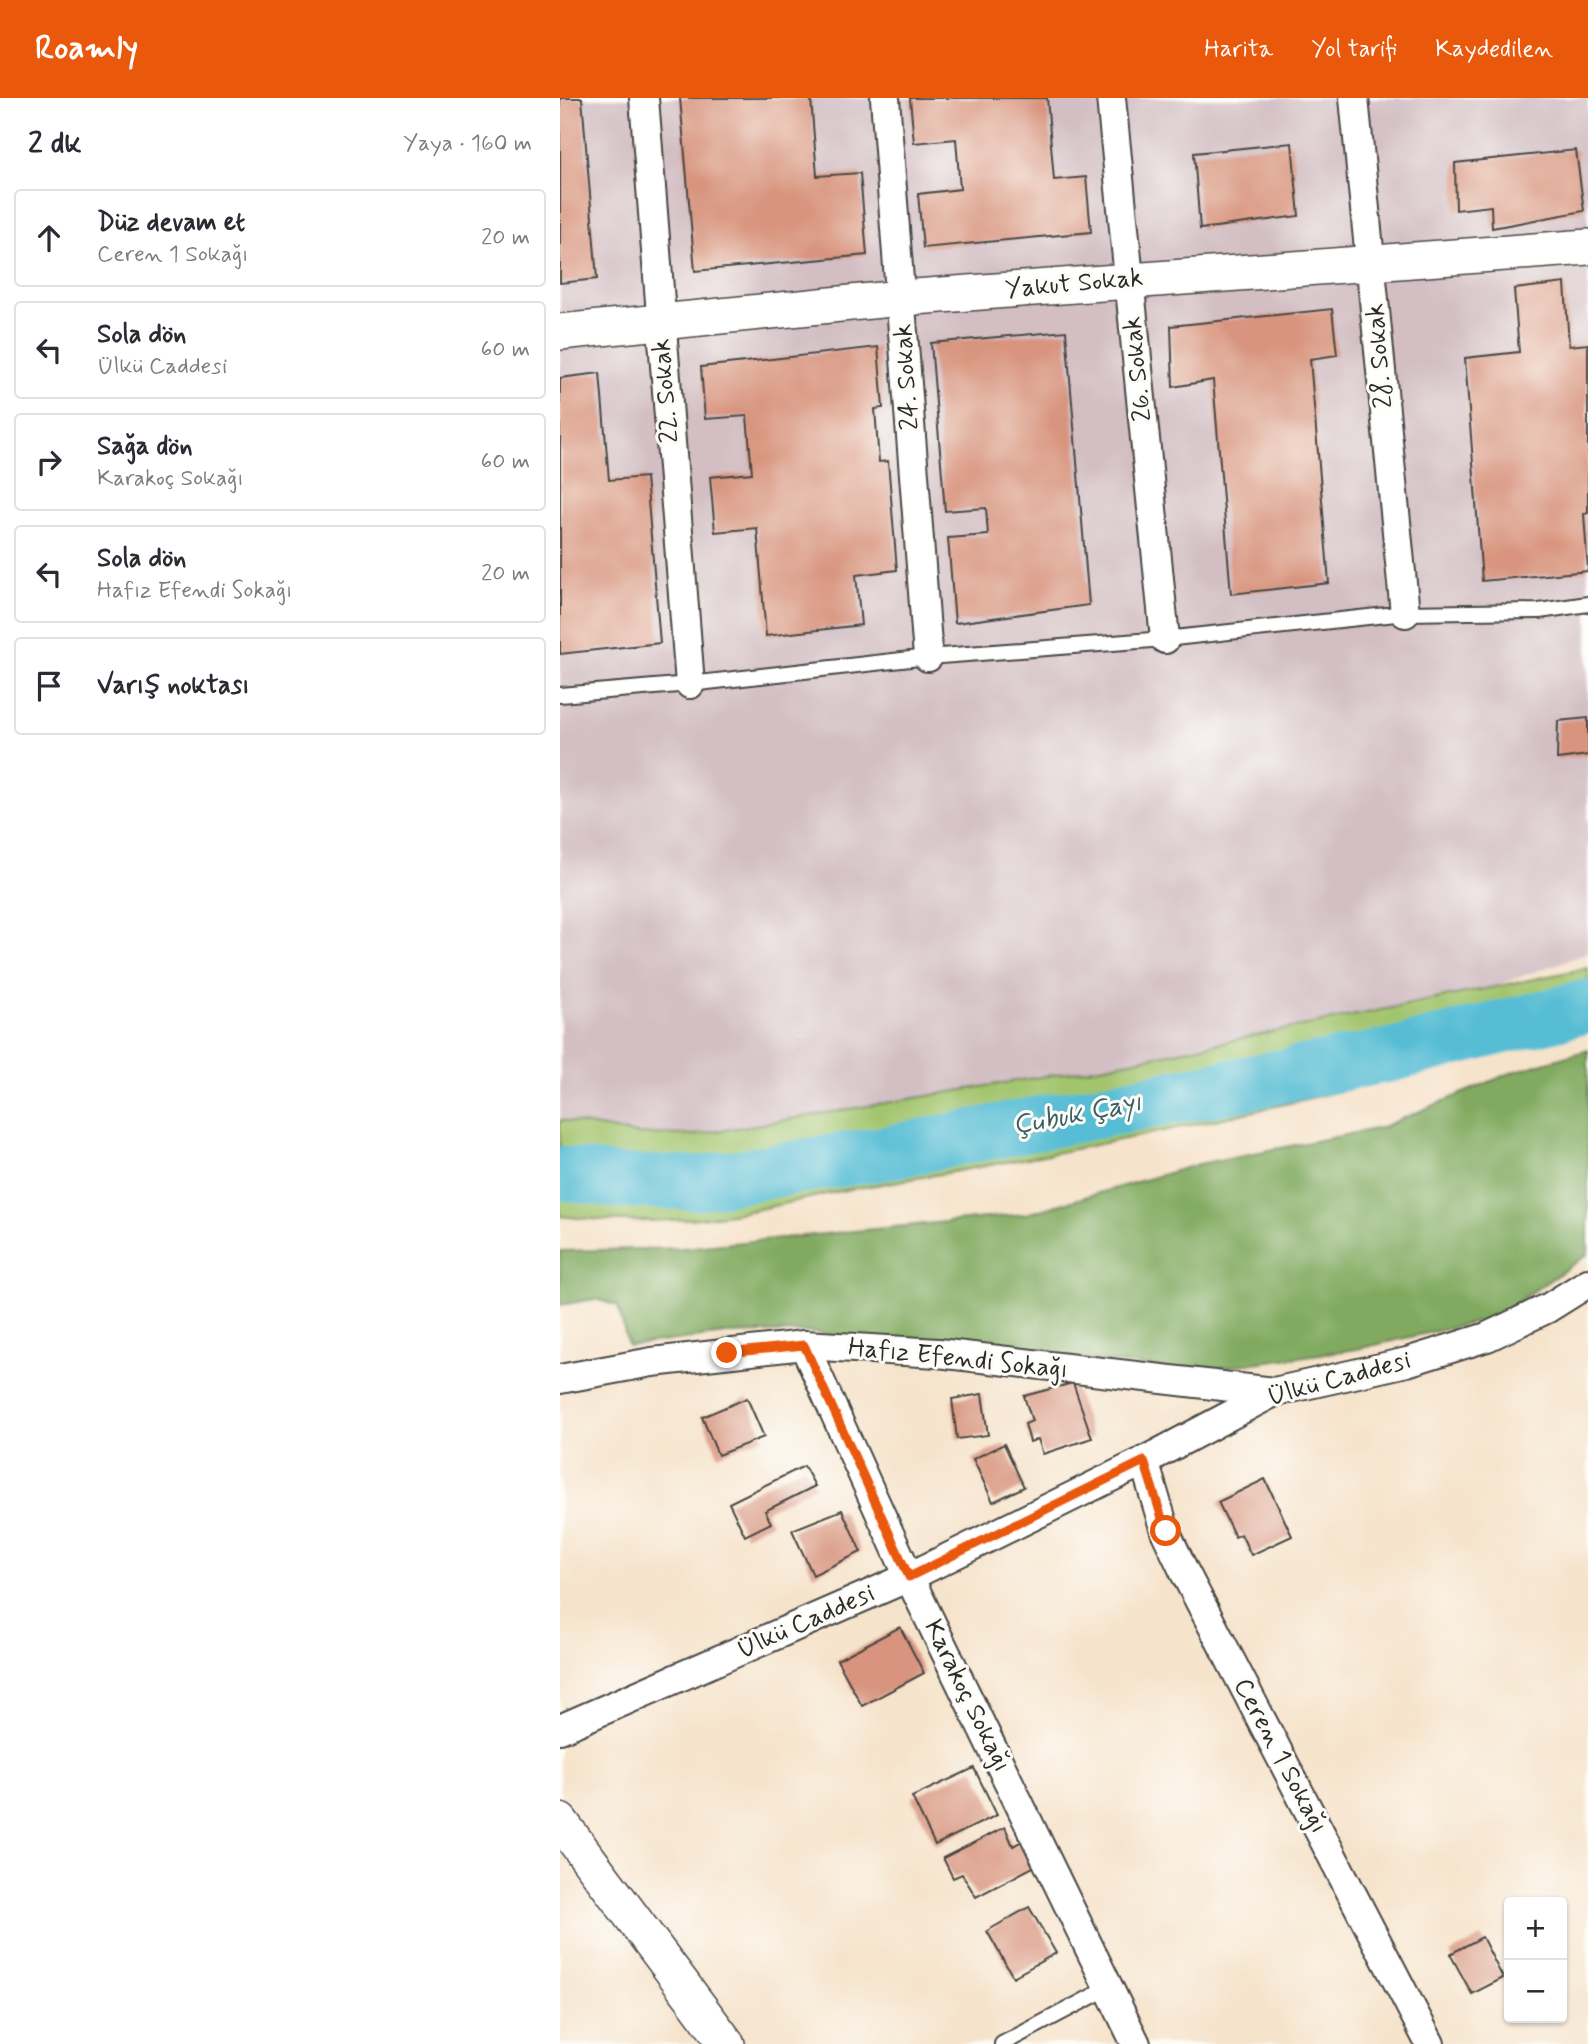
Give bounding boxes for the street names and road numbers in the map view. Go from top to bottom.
street label: Yakut Sokak [1004,261,1145,307]
street label: 28. Sokak [1358,302,1402,410]
street label: 26. Sokak [1116,315,1160,423]
street label: 24. Sokak [886,322,928,431]
street label: 22. Sokak [644,337,687,445]
street label: Hafız Efendi Sokağı [846,1331,1070,1387]
street label: Ülkü Caddesi [1263,1344,1415,1414]
street label: Ülkü Caddesi [732,1577,880,1667]
street label: Karakoç Sokağı [915,1614,1019,1778]
street label: Ceren 1 Sokağı [1225,1672,1335,1840]

